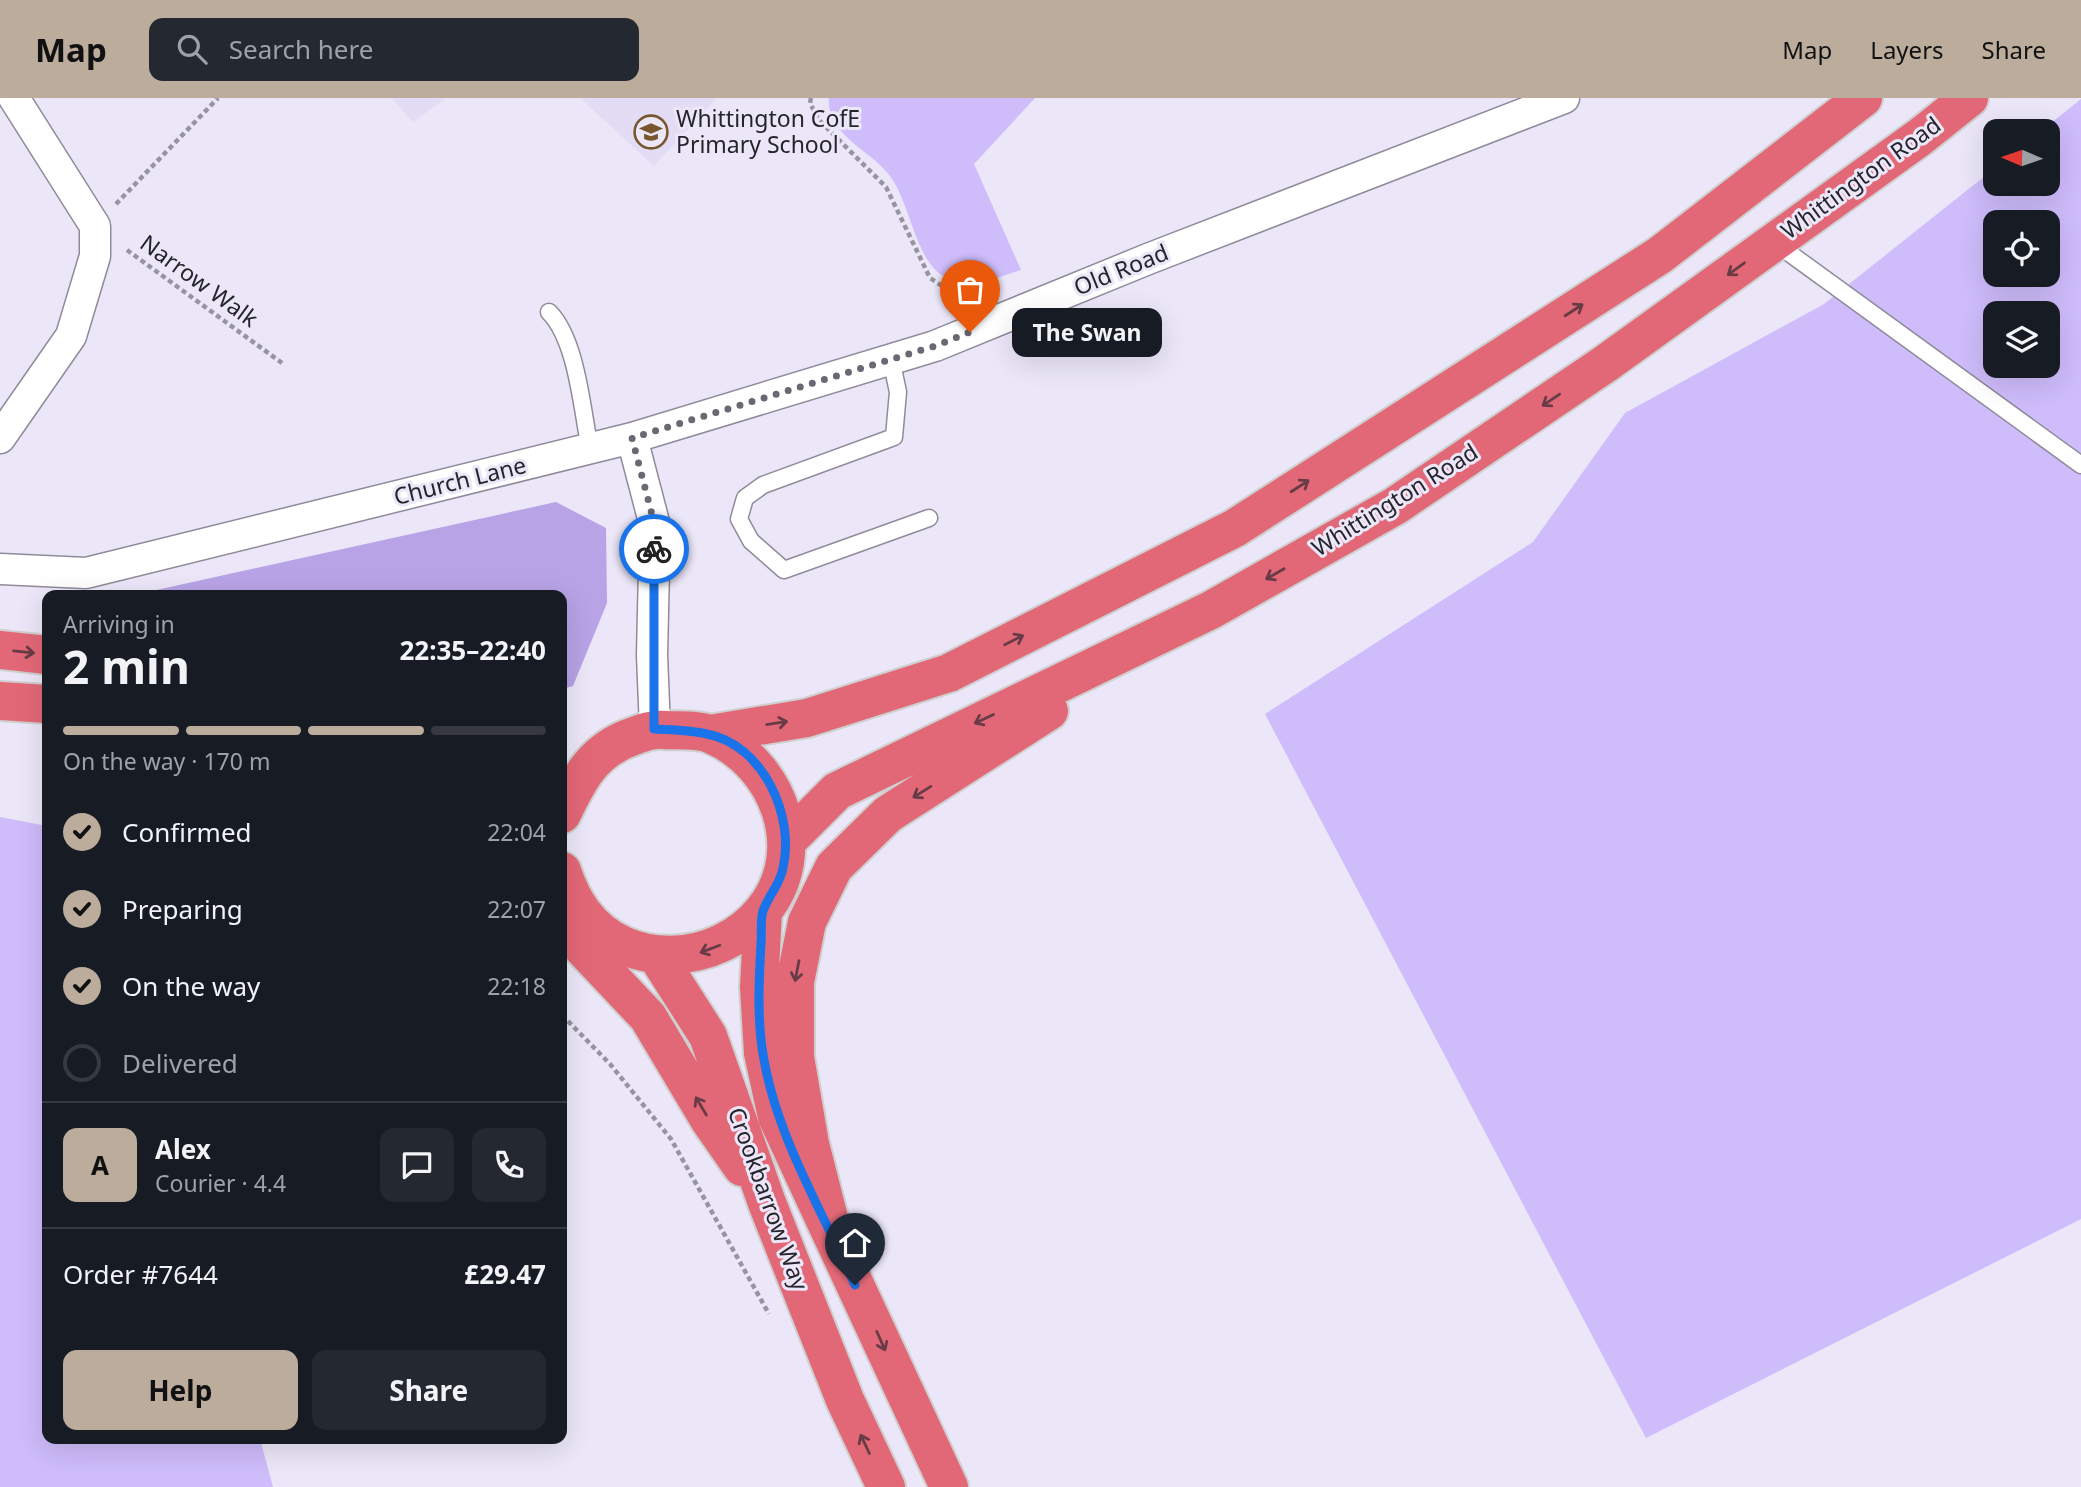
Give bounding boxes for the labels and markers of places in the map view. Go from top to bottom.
place label: Whittington CofE Primary School [676,102,860,160]
school or university icon: Whittington CofE Primary School [632,113,670,151]
pin [940,260,1000,332]
callout: The Swan [1012,308,1162,356]
pin [825,1213,885,1285]

